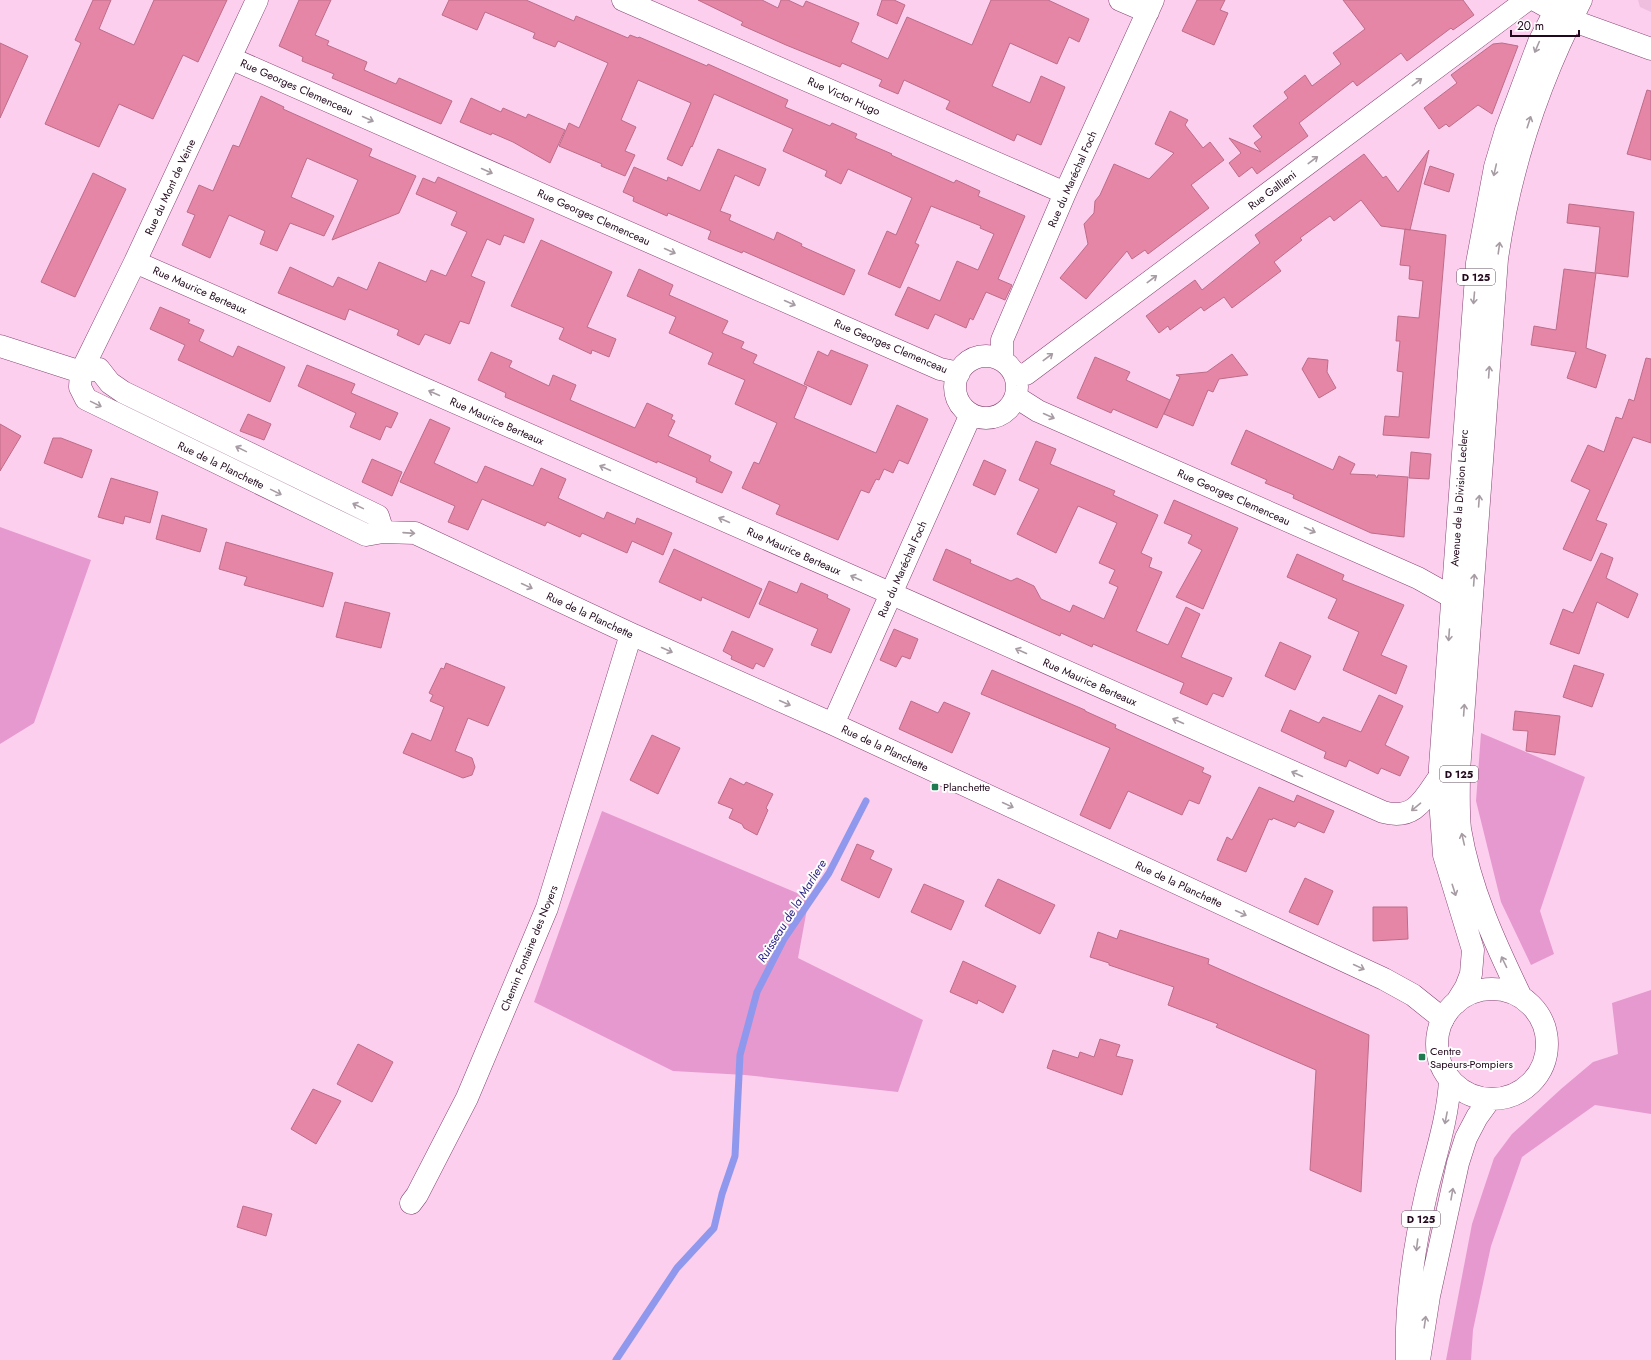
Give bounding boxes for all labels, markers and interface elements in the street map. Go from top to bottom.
scale bar [1511,12,1579,38]
text: 20 m [1517,17,1544,35]
one-way arrow [1533,41,1541,53]
street label: Rue Georges Clemenceau [238,55,356,119]
street label: Rue Victor Hugo [805,73,883,119]
one-way arrow [1411,78,1422,86]
one-way arrow [362,115,374,123]
one-way arrow [1526,116,1533,129]
street label: Rue du Maréchal Foch [1044,128,1100,230]
street label: Rue du Mont de Veine [141,136,199,238]
one-way arrow [1307,156,1318,164]
one-way arrow [1490,163,1498,176]
street label: Rue Gallieni [1244,166,1300,214]
one-way arrow [481,168,493,175]
street label: Rue Georges Clemenceau [535,185,653,249]
one-way arrow [1495,242,1503,255]
one-way arrow [664,248,676,255]
street label: Rue Maurice Berteaux [150,262,250,318]
road number: D 125 [1457,269,1495,285]
one-way arrow [1147,275,1158,284]
one-way arrow [1470,291,1478,304]
one-way arrow [783,300,795,307]
street label: Rue Georges Clemenceau [832,315,950,377]
one-way arrow [1042,353,1053,361]
one-way arrow [1486,366,1493,379]
one-way arrow [429,389,441,396]
street label: Rue Maurice Berteaux [447,393,547,449]
one-way arrow [90,401,102,408]
one-way arrow [1043,413,1055,420]
street label: Avenue de la Division Leclerc [1446,429,1472,567]
street label: Rue de la Planchette [175,437,267,493]
one-way arrow [235,445,247,452]
one-way arrow [599,464,611,471]
street label: Rue Georges Clemenceau [1175,465,1293,529]
one-way arrow [269,488,281,496]
one-way arrow [1476,495,1483,508]
one-way arrow [352,502,364,509]
one-way arrow [718,516,730,523]
street label: Rue du Maréchal Foch [874,518,930,620]
street label: Rue Maurice Berteaux [744,523,844,579]
one-way arrow [1303,527,1315,534]
one-way arrow [402,530,415,537]
one-way arrow [850,574,862,581]
one-way arrow [1470,574,1477,587]
one-way arrow [521,583,533,590]
street label: Rue de la Planchette [544,588,637,642]
one-way arrow [1445,628,1453,641]
one-way arrow [660,647,672,654]
one-way arrow [1015,647,1027,654]
street label: Rue Maurice Berteaux [1040,654,1140,710]
one-way arrow [779,700,791,707]
one-way arrow [1460,704,1467,717]
one-way arrow [1172,717,1184,724]
street label: Rue de la Planchette [839,721,932,775]
road number: D 125 [1440,766,1478,782]
one-way arrow [1291,769,1303,777]
place label: Planchette [943,779,991,795]
marker: Planchette [930,782,940,792]
one-way arrow [1002,802,1014,809]
one-way arrow [1411,802,1422,811]
one-way arrow [1458,833,1466,846]
water label: Ruisseau de la Marliere [753,856,831,966]
street label: Rue de la Planchette [1133,857,1226,911]
street label: Chemin Fontaine des Noyers [496,882,562,1013]
one-way arrow [1451,883,1458,896]
one-way arrow [1234,910,1246,917]
one-way arrow [1500,957,1507,969]
one-way arrow [1352,964,1364,971]
place label: Centre Sapeurs-Pompiers [1430,1043,1513,1072]
marker: Centre Sapeurs-Pompiers [1417,1052,1427,1062]
one-way arrow [1442,1111,1450,1124]
one-way arrow [1448,1188,1456,1201]
road number: D 125 [1402,1211,1440,1227]
one-way arrow [1413,1238,1421,1251]
one-way arrow [1421,1315,1429,1328]

